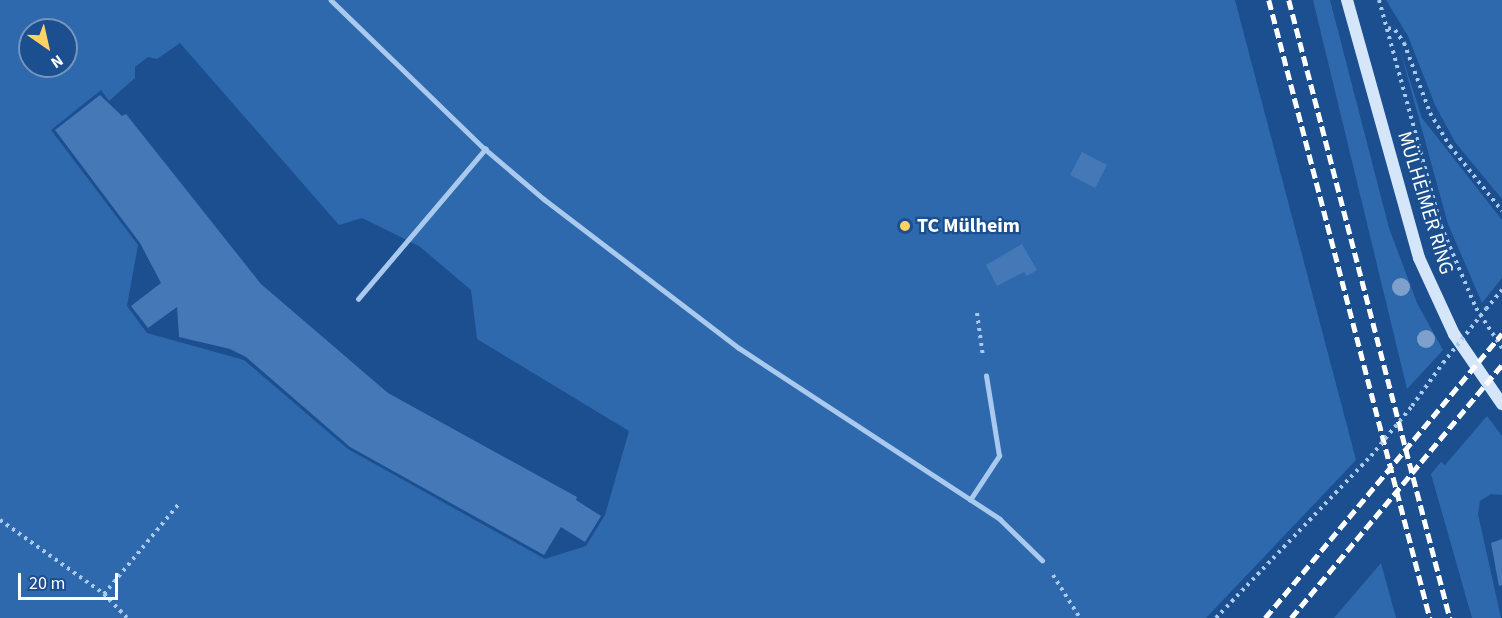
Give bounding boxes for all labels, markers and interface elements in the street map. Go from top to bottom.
north arrow [18,18,78,78]
text: N [46,49,68,73]
street label: MÜLHEIMER RING [1392,129,1458,277]
place label: TC Mülheim [917,214,1020,238]
marker: TC Mülheim [898,219,912,233]
scale bar [21,561,122,599]
text: 20 m [29,571,65,596]

